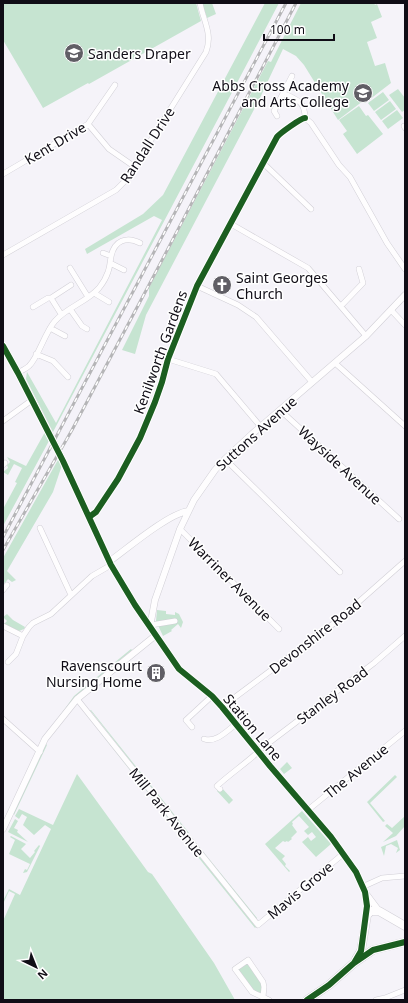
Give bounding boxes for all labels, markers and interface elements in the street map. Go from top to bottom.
scale bar [264,16,334,42]
text: 100 m [270,21,305,38]
school or university icon: Sanders Draper [63,42,85,64]
place label: Sanders Draper [88,44,191,63]
place label: Abbs Cross Academy and Arts College [212,76,350,111]
school or university icon: Abbs Cross Academy and Arts College [352,82,374,104]
street label: Randall Drive [115,103,179,187]
street label: Kent Drive [21,117,89,169]
place label: Saint Georges Church [236,268,328,303]
church icon: Saint Georges Church [211,274,233,296]
street label: Kenilworth Gardens [129,287,191,417]
street label: Suttons Avenue [211,391,301,475]
street label: Wayside Avenue [294,421,386,509]
street label: Warriner Avenue [184,533,276,625]
street label: Devonshire Road [265,594,365,678]
place label: Ravenscourt Nursing Home [46,656,142,691]
building icon: Ravenscourt Nursing Home [145,662,167,684]
street label: Stanley Road [292,662,372,728]
street label: Station Lane [219,690,287,764]
street label: The Avenue [320,739,392,803]
street label: Mill Park Avenue [125,763,209,861]
street label: Mavis Grove [263,857,337,923]
north arrow [16,947,56,987]
text: N [35,966,52,983]

